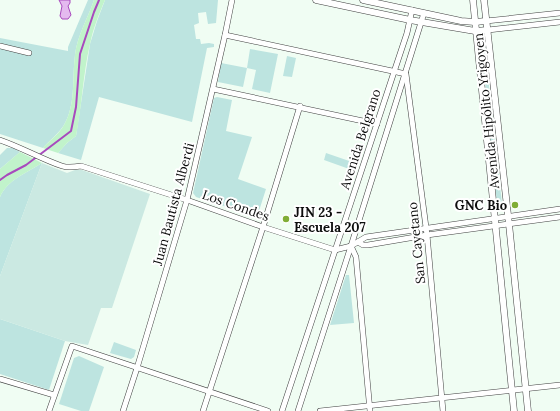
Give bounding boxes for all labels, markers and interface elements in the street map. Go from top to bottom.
street label: Avenida Hipólito Yrigoyen [470,32,503,191]
street label: Avenida Belgrano [336,86,385,192]
street label: Juan Bautista Alberdi [149,141,198,268]
street label: Los Condes [200,186,272,225]
place label: GNC Bio [455,197,507,214]
marker: GNC Bio [510,200,520,210]
street label: San Cayetano [404,201,429,285]
place label: JIN 23 - Escuela 207 [294,204,366,236]
marker: JIN 23 - Escuela 207 [281,214,291,224]

